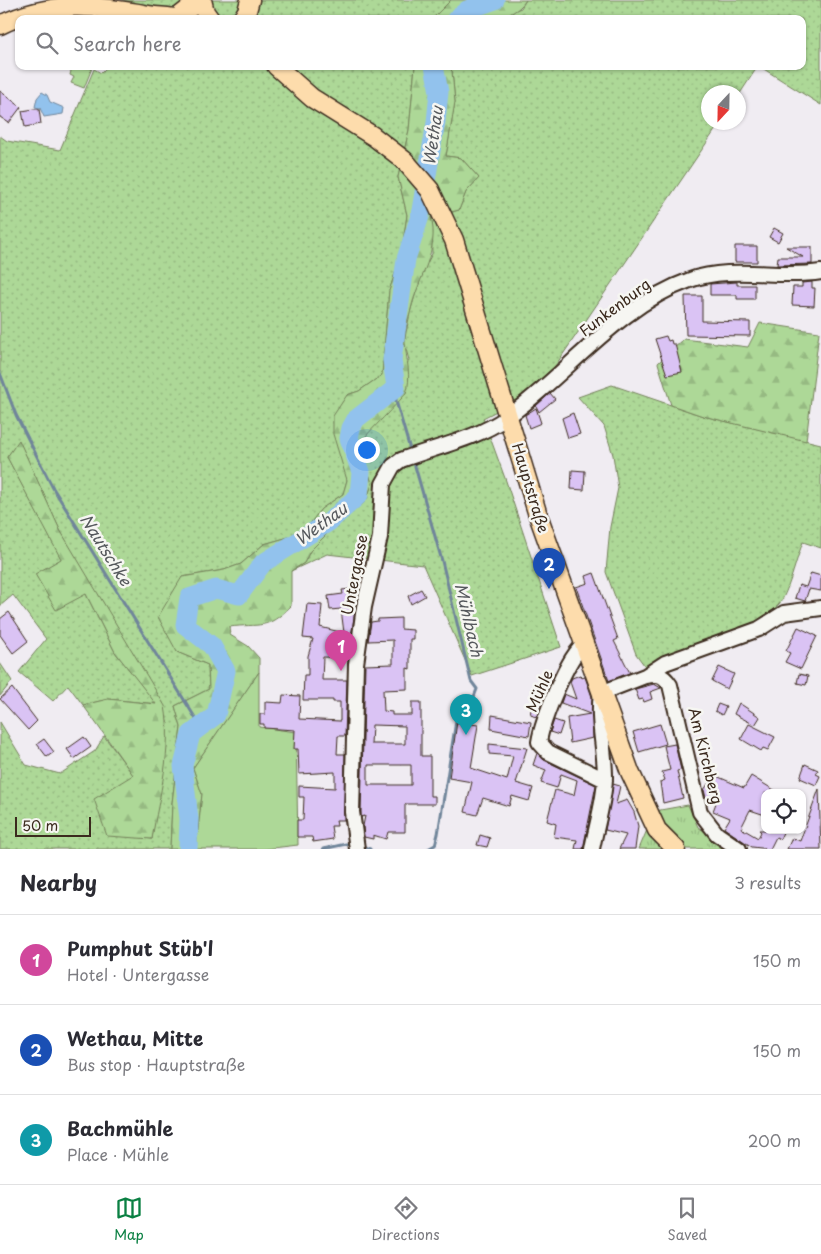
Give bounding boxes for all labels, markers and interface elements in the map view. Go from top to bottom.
search box [15,15,806,70]
icon: search [33,29,61,57]
text: Search here [73,29,182,57]
north arrow [701,85,746,130]
water label: Wethau [416,103,448,167]
street label: Funkenburg [574,272,655,341]
your location [354,437,380,463]
street label: Hauptstraße [507,440,556,535]
water label: Wethau [289,495,353,550]
water label: Nautschke [75,509,139,591]
street label: Untergasse [334,532,373,617]
pin: 2 [533,548,565,589]
water label: Mühlbach [450,581,490,660]
pin: 1 [325,630,357,671]
street label: Mühle [519,666,558,715]
pin: 3 [450,694,482,735]
street label: Am Kirchberg [683,705,730,806]
map controls [761,789,806,834]
button: locate [761,789,806,834]
scale bar [15,814,91,837]
text: 50 m [22,815,58,836]
text: Nearby [20,866,97,898]
text: 3 results [734,870,801,894]
text: Pumphut Stüb'l [67,934,213,962]
text: 1 [32,948,40,972]
text: 150 m [753,948,801,972]
text: Hotel · Untergasse [67,962,209,986]
text: Wethau, Mitte [67,1024,203,1052]
text: 2 [30,1038,42,1062]
text: 150 m [753,1038,801,1062]
text: Bus stop · Hauptstraße [67,1052,245,1076]
text: Bachmühle [67,1114,173,1142]
text: 3 [31,1128,41,1152]
text: 200 m [748,1128,801,1152]
text: Place · Mühle [67,1142,169,1166]
tab: Map [114,1194,144,1245]
tab: Directions [372,1194,440,1245]
tab: Saved [667,1194,707,1245]

